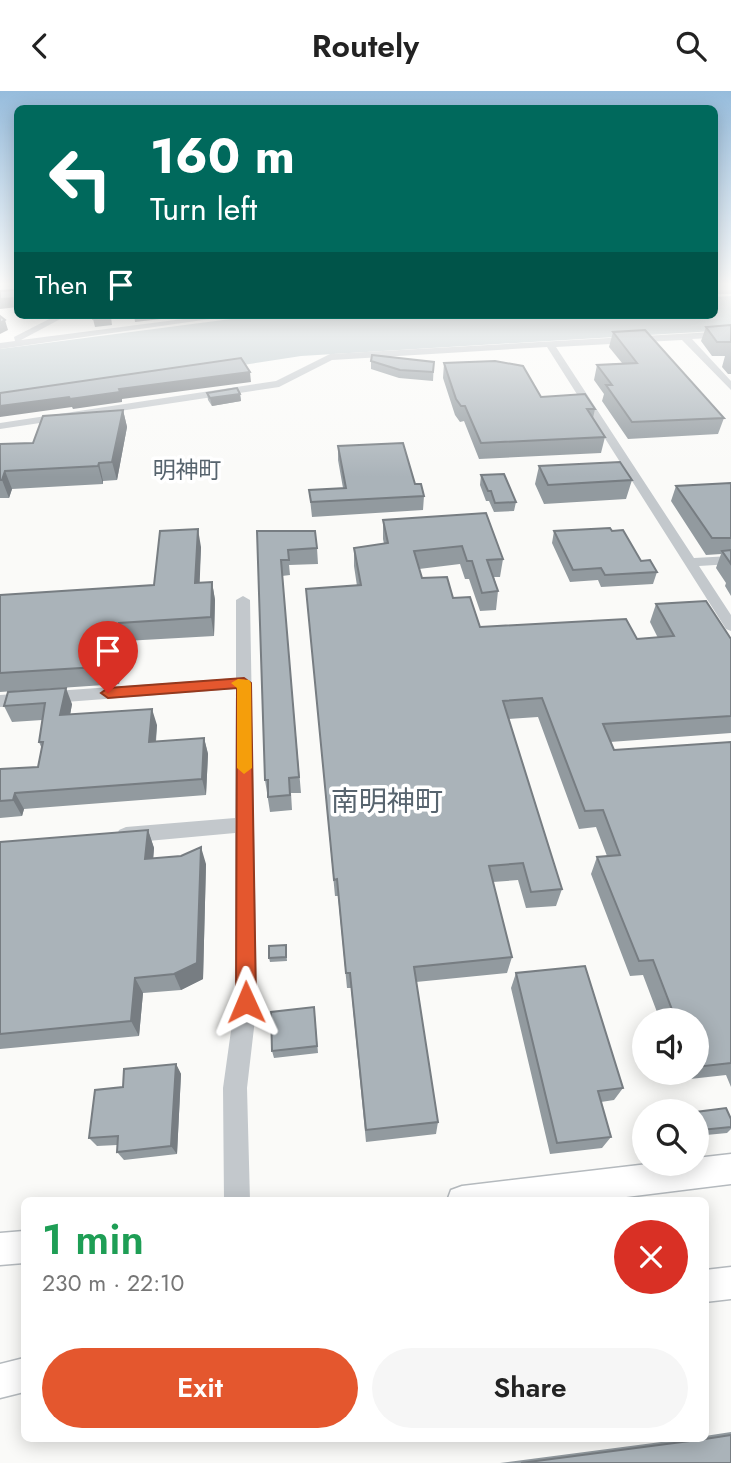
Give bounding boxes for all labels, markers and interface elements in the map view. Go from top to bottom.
text: Routely [312,23,419,69]
icon: back [21,27,59,65]
icon: search [672,27,710,65]
text: 160 m [150,121,295,191]
icon: left [35,133,126,224]
text: Turn left [150,186,257,232]
text: Then [35,266,88,304]
icon: arrive [102,266,140,304]
district label: 明神町 [153,453,222,487]
pin [78,621,138,693]
icon: arrive [89,632,127,670]
district label: 南明神町 [331,781,443,822]
position arrow [209,965,283,1039]
map controls [632,1008,709,1176]
button: sound [632,1008,709,1085]
button: search [632,1099,709,1176]
text: 1 min [42,1209,144,1270]
button: close [614,1220,688,1294]
text: 230 m · 22:10 [42,1266,184,1300]
button: Exit [42,1348,358,1428]
button: Share [372,1348,688,1428]

